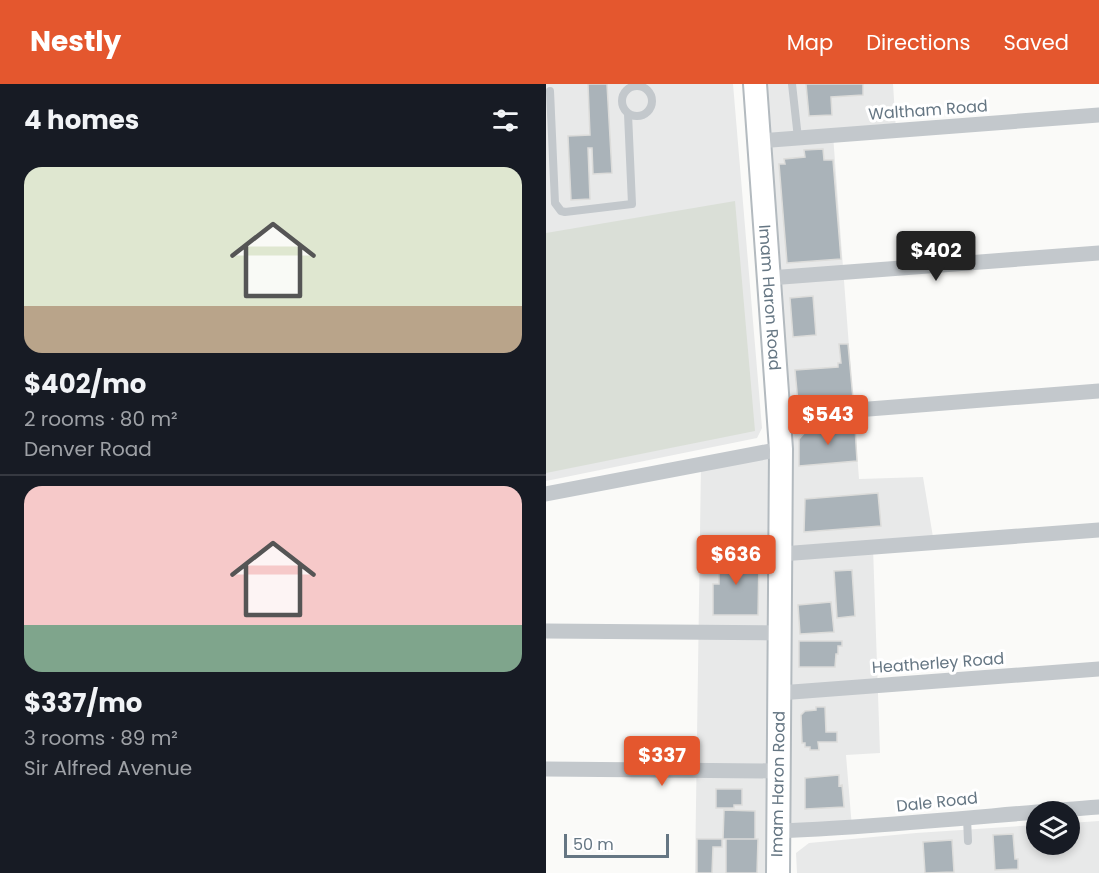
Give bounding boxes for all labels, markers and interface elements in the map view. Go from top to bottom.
text: Nestly [30,22,121,61]
text: Map [787,28,833,57]
text: Directions [866,28,970,57]
text: Saved [1003,28,1069,57]
street label: Waltham Road [868,94,988,126]
text: 4 homes [24,102,139,138]
icon: filters [489,104,522,137]
icon: home [219,206,327,314]
street label: Imam Haron Road [754,224,787,371]
pin: $402 [900,231,972,282]
text: $402 [910,236,962,264]
text: $402/mo [24,366,146,402]
pin: $543 [792,395,864,446]
text: $543 [802,400,854,428]
text: 2 rooms · 80 m² [24,405,178,433]
text: Denver Road [24,435,152,463]
icon: home [219,525,327,633]
pin: $636 [700,535,772,586]
text: $636 [711,540,761,568]
street label: Heatherley Road [871,647,1005,679]
text: $337/mo [24,685,142,721]
street label: Imam Haron Road [765,711,791,857]
text: 3 rooms · 89 m² [24,724,178,752]
pin: $337 [626,736,698,787]
text: $337 [638,741,686,769]
text: Sir Alfred Avenue [24,754,192,782]
street label: Dale Road [895,786,979,818]
map controls [1026,801,1080,855]
button: layers [1026,801,1080,855]
scale bar [564,831,669,858]
text: 50 m [573,833,614,856]

